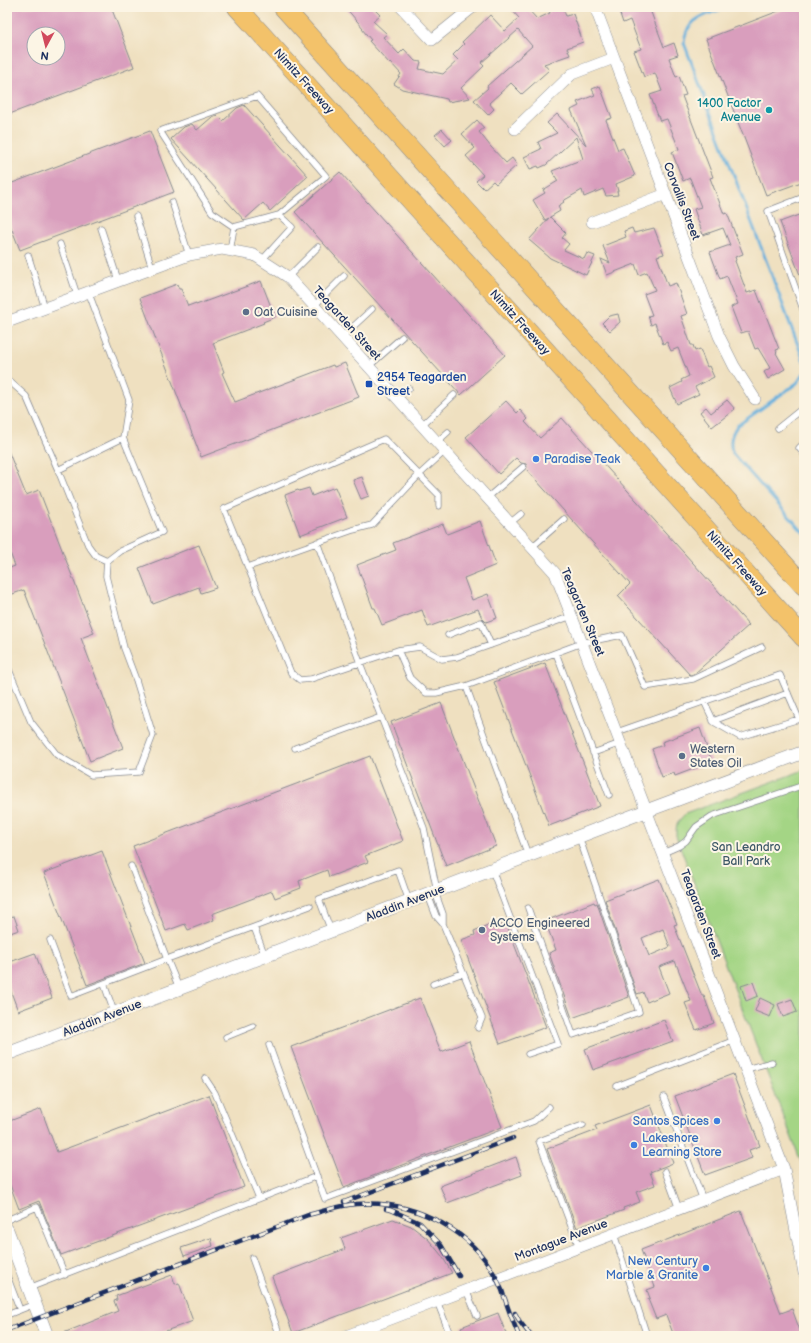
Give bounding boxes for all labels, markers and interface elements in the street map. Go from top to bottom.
north arrow [26,26,66,66]
street label: Nimitz Freeway [270,46,337,118]
text: N [40,48,50,62]
place label: 1400 Factor Avenue [697,96,762,125]
marker: 1400 Factor Avenue [764,105,774,115]
street label: Corvallis Street [660,160,703,243]
street label: Teagarden Street [309,283,384,364]
street label: Nimitz Freeway [486,287,553,359]
place label: Oat Cuisine [254,305,317,320]
marker: Oat Cuisine [241,307,251,317]
place label: 2954 Teagarden Street [377,370,467,399]
marker: 2954 Teagarden Street [364,379,374,389]
place label: Paradise Teak [544,452,620,467]
marker: Paradise Teak [531,454,541,464]
street label: Nimitz Freeway [703,528,770,600]
street label: Teagarden Street [557,566,608,659]
place label: Western States Oil [690,742,742,771]
marker: Western States Oil [677,751,687,761]
park label: San Leandro Ball Park [711,840,781,869]
street label: Teagarden Street [677,867,725,961]
street label: Aladdin Avenue [363,881,447,925]
place label: ACCO Engineered Systems [490,916,590,945]
marker: ACCO Engineered Systems [477,925,487,935]
street label: Aladdin Avenue [60,996,144,1040]
place label: Santos Spices [633,1114,709,1129]
marker: Santos Spices [712,1116,722,1126]
place label: Lakeshore Learning Store [642,1131,722,1160]
marker: Lakeshore Learning Store [629,1140,639,1150]
street label: Montague Avenue [513,1216,610,1265]
place label: New Century Marble & Granite [606,1254,699,1283]
marker: New Century Marble & Granite [701,1263,711,1273]

